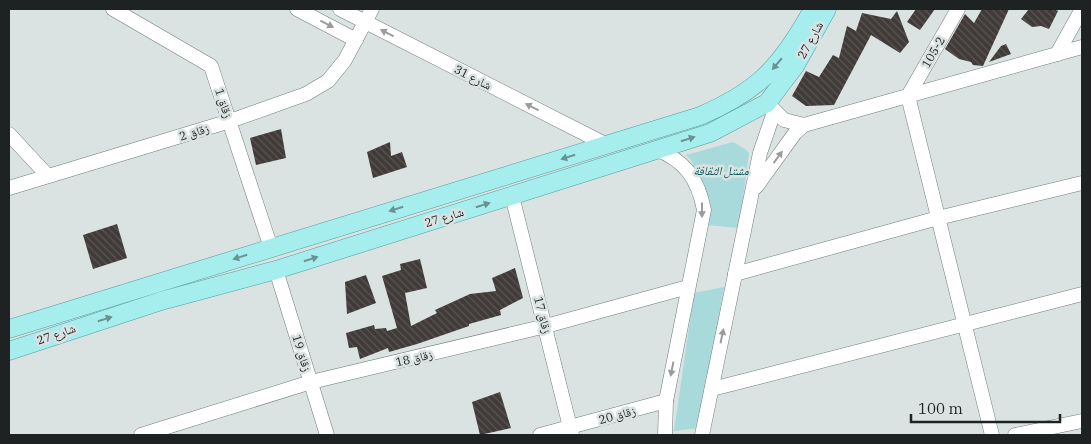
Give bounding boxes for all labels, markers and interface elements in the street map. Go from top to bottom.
street label: شارع 27 [794,19,827,62]
one-way arrow [319,20,334,28]
one-way arrow [380,29,395,37]
street label: 105-2 [918,34,948,70]
one-way arrow [772,58,783,70]
street label: شارع 31 [451,61,494,94]
street label: زقاق 1 [212,86,236,120]
one-way arrow [525,103,539,111]
street label: زقاق 2 [177,120,211,144]
one-way arrow [680,135,695,143]
one-way arrow [773,150,783,164]
one-way arrow [560,153,575,161]
park label: مشتل الثقافة [693,163,749,179]
one-way arrow [476,200,491,208]
one-way arrow [698,202,706,218]
street label: شارع 27 [423,204,466,231]
one-way arrow [388,206,403,214]
one-way arrow [233,254,248,262]
one-way arrow [304,254,319,262]
street label: زقاق 17 [531,295,555,335]
one-way arrow [97,314,112,322]
street label: شارع 27 [35,320,78,349]
one-way arrow [719,328,727,344]
street label: زقاق 19 [289,333,315,374]
street label: زقاق 18 [394,346,434,370]
one-way arrow [668,362,676,378]
scale bar [911,392,1060,424]
text: 100 m [918,399,963,418]
street label: زقاق 20 [597,403,637,427]

